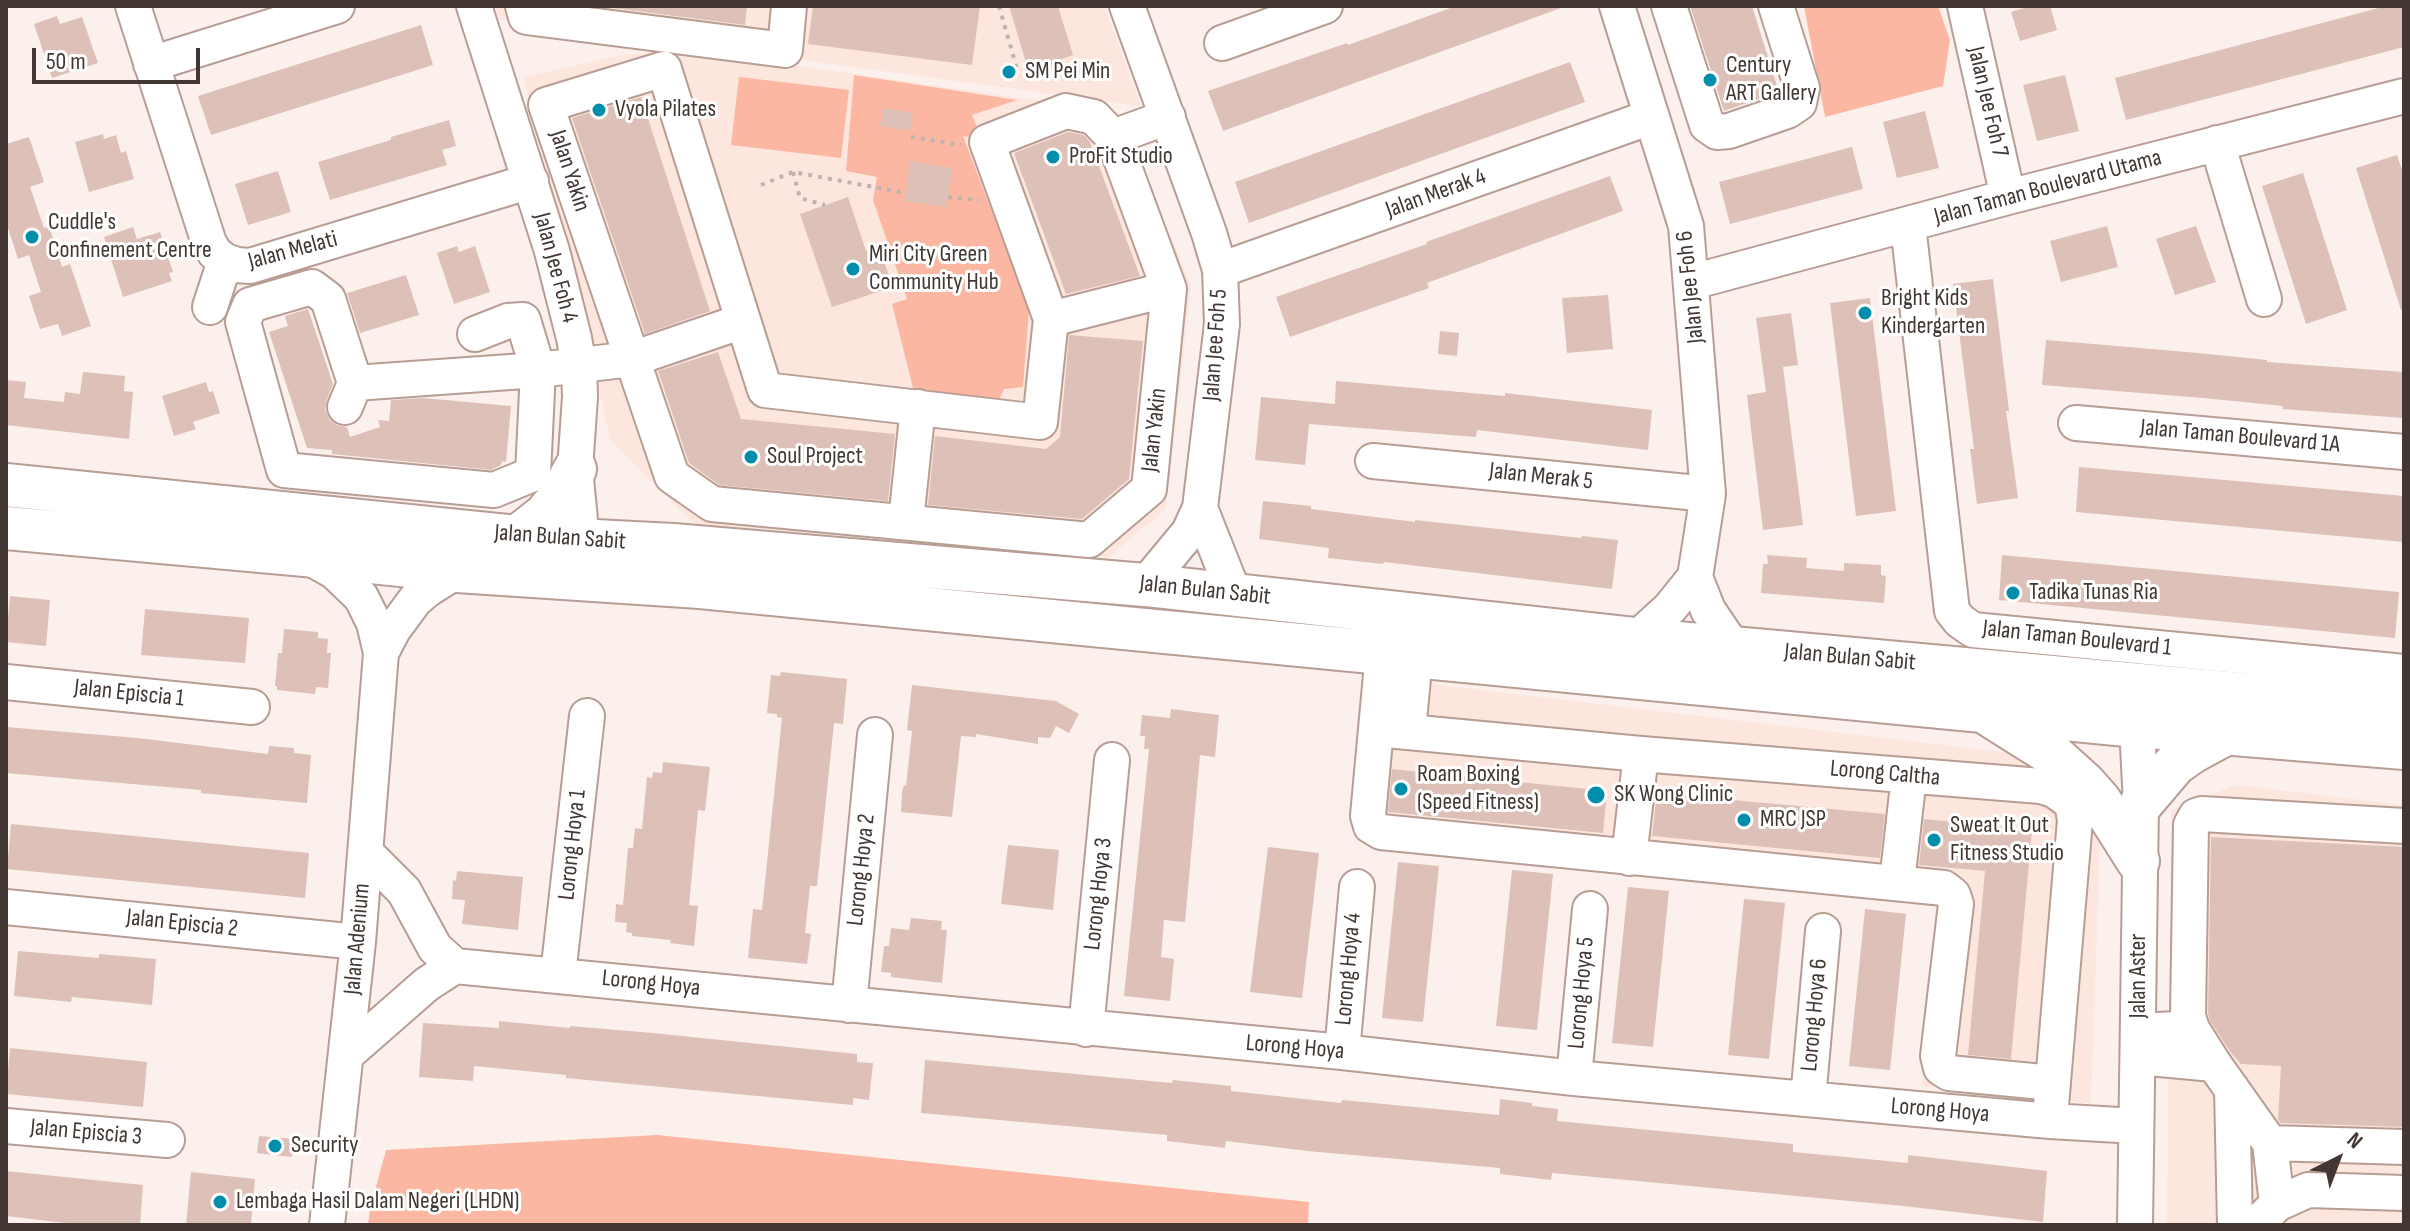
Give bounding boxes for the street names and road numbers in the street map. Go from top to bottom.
street label: Jalan Jee Foh 7 [1960,44,2014,160]
street label: Jalan Yakin [542,127,596,215]
street label: Jalan Taman Boulevard Utama [1931,144,2165,232]
street label: Jalan Merak 4 [1382,163,1490,225]
street label: Jalan Jee Foh 4 [526,210,584,326]
street label: Jalan Melati [245,225,341,277]
street label: Jalan Jee Foh 6 [1671,229,1711,345]
street label: Jalan Jee Foh 5 [1198,288,1234,402]
street label: Jalan Yakin [1136,387,1174,473]
street label: Jalan Taman Boulevard 1A [2139,414,2341,460]
street label: Jalan Merak 5 [1488,457,1594,497]
street label: Jalan Bulan Sabit [493,519,627,557]
street label: Jalan Bulan Sabit [1138,570,1272,612]
street label: Jalan Taman Boulevard 1 [1981,615,2173,663]
street label: Jalan Bulan Sabit [1783,638,1917,678]
street label: Jalan Episcia 1 [73,674,185,714]
street label: Lorong Caltha [1829,755,1941,793]
street label: Lorong Hoya 1 [553,788,593,902]
street label: Lorong Hoya 2 [842,813,882,927]
street label: Lorong Hoya 3 [1079,836,1119,952]
street label: Jalan Adenium [339,882,377,996]
street label: Jalan Episcia 2 [125,904,239,944]
street label: Lorong Hoya 4 [1330,912,1368,1026]
street label: Jalan Aster [2125,934,2153,1018]
street label: Lorong Hoya 5 [1563,936,1601,1050]
street label: Lorong Hoya 6 [1796,957,1834,1073]
street label: Lorong Hoya [600,965,702,1003]
street label: Lorong Hoya [1245,1029,1345,1067]
street label: Lorong Hoya [1890,1092,1990,1130]
street label: Jalan Episcia 3 [29,1114,143,1152]

